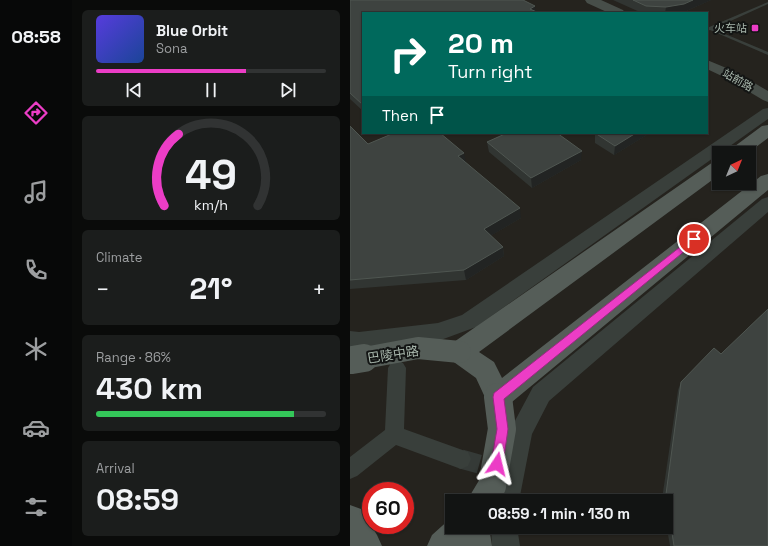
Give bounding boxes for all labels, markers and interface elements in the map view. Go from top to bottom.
text: Blue Orbit [156,21,228,40]
place label: 火车站 [714,21,747,35]
marker: 火车站 [750,23,760,33]
text: 08:58 [11,25,61,48]
text: 20 m [448,25,514,61]
icon: right [382,28,434,80]
text: Sona [156,40,187,57]
text: Turn right [448,60,532,83]
street label: 站前路 [720,66,756,94]
icon: previous [123,79,145,101]
icon: pause [200,79,222,101]
icon: next [277,79,299,101]
icon: directions [22,99,50,127]
icon: arrive [426,104,448,126]
text: Then [382,106,418,125]
north arrow [712,146,756,190]
map controls [712,146,756,190]
text: 49 [185,147,237,200]
icon: music [22,178,50,206]
text: km/h [194,195,228,213]
pin [677,222,711,256]
icon: arrive [683,228,705,250]
text: Climate [96,249,142,266]
icon: phone [22,256,50,284]
text: 21° [189,269,233,308]
text: − [96,275,110,303]
text: + [312,275,326,303]
icon: climate [22,335,50,363]
street label: 巴陵中路 [366,342,420,367]
text: Range · 86% [96,349,171,366]
text: 430 km [96,369,203,408]
icon: car [22,414,50,442]
position arrow [476,443,518,485]
text: Arrival [96,460,135,477]
text: 08:59 [96,480,179,519]
speed limit sign: 60 [362,482,414,534]
icon: filters [22,493,50,521]
text: 08:59 · 1 min · 130 m [488,504,630,523]

